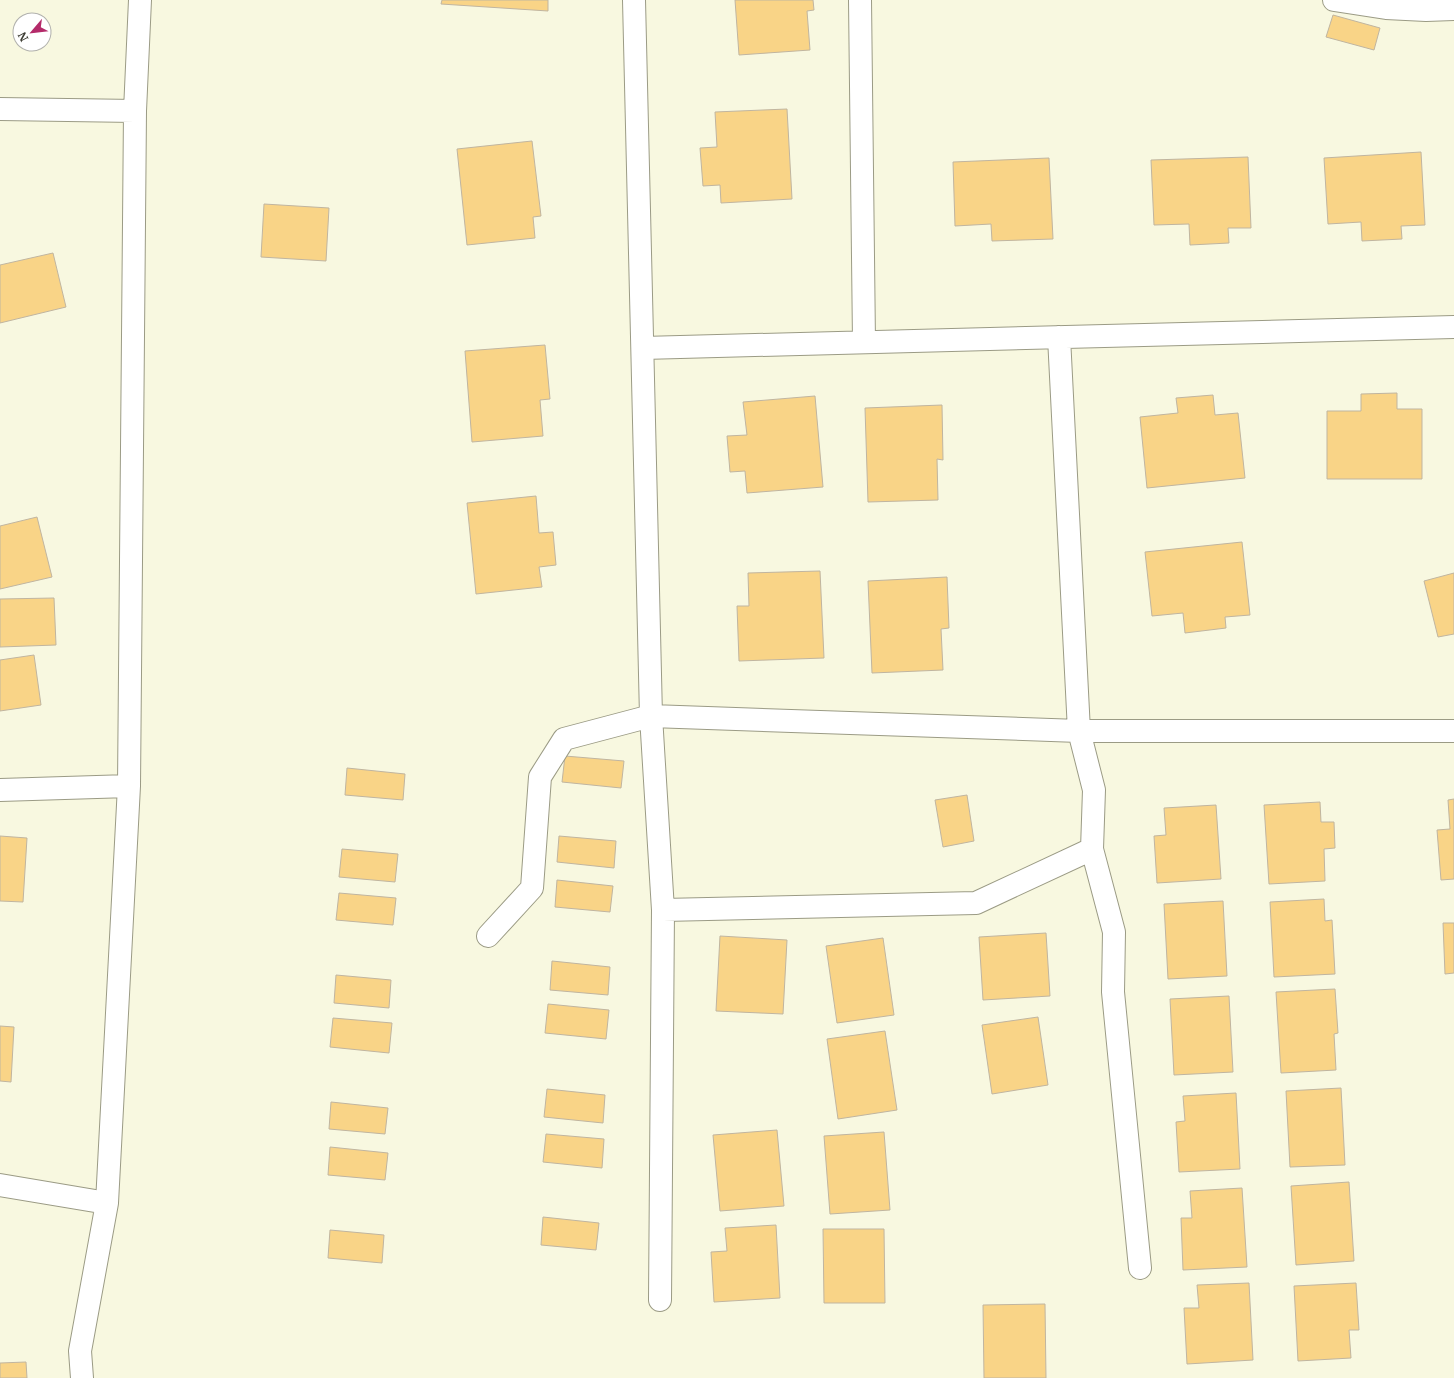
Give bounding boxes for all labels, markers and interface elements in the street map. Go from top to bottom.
north arrow [12,12,52,52]
text: N [15,29,31,44]

